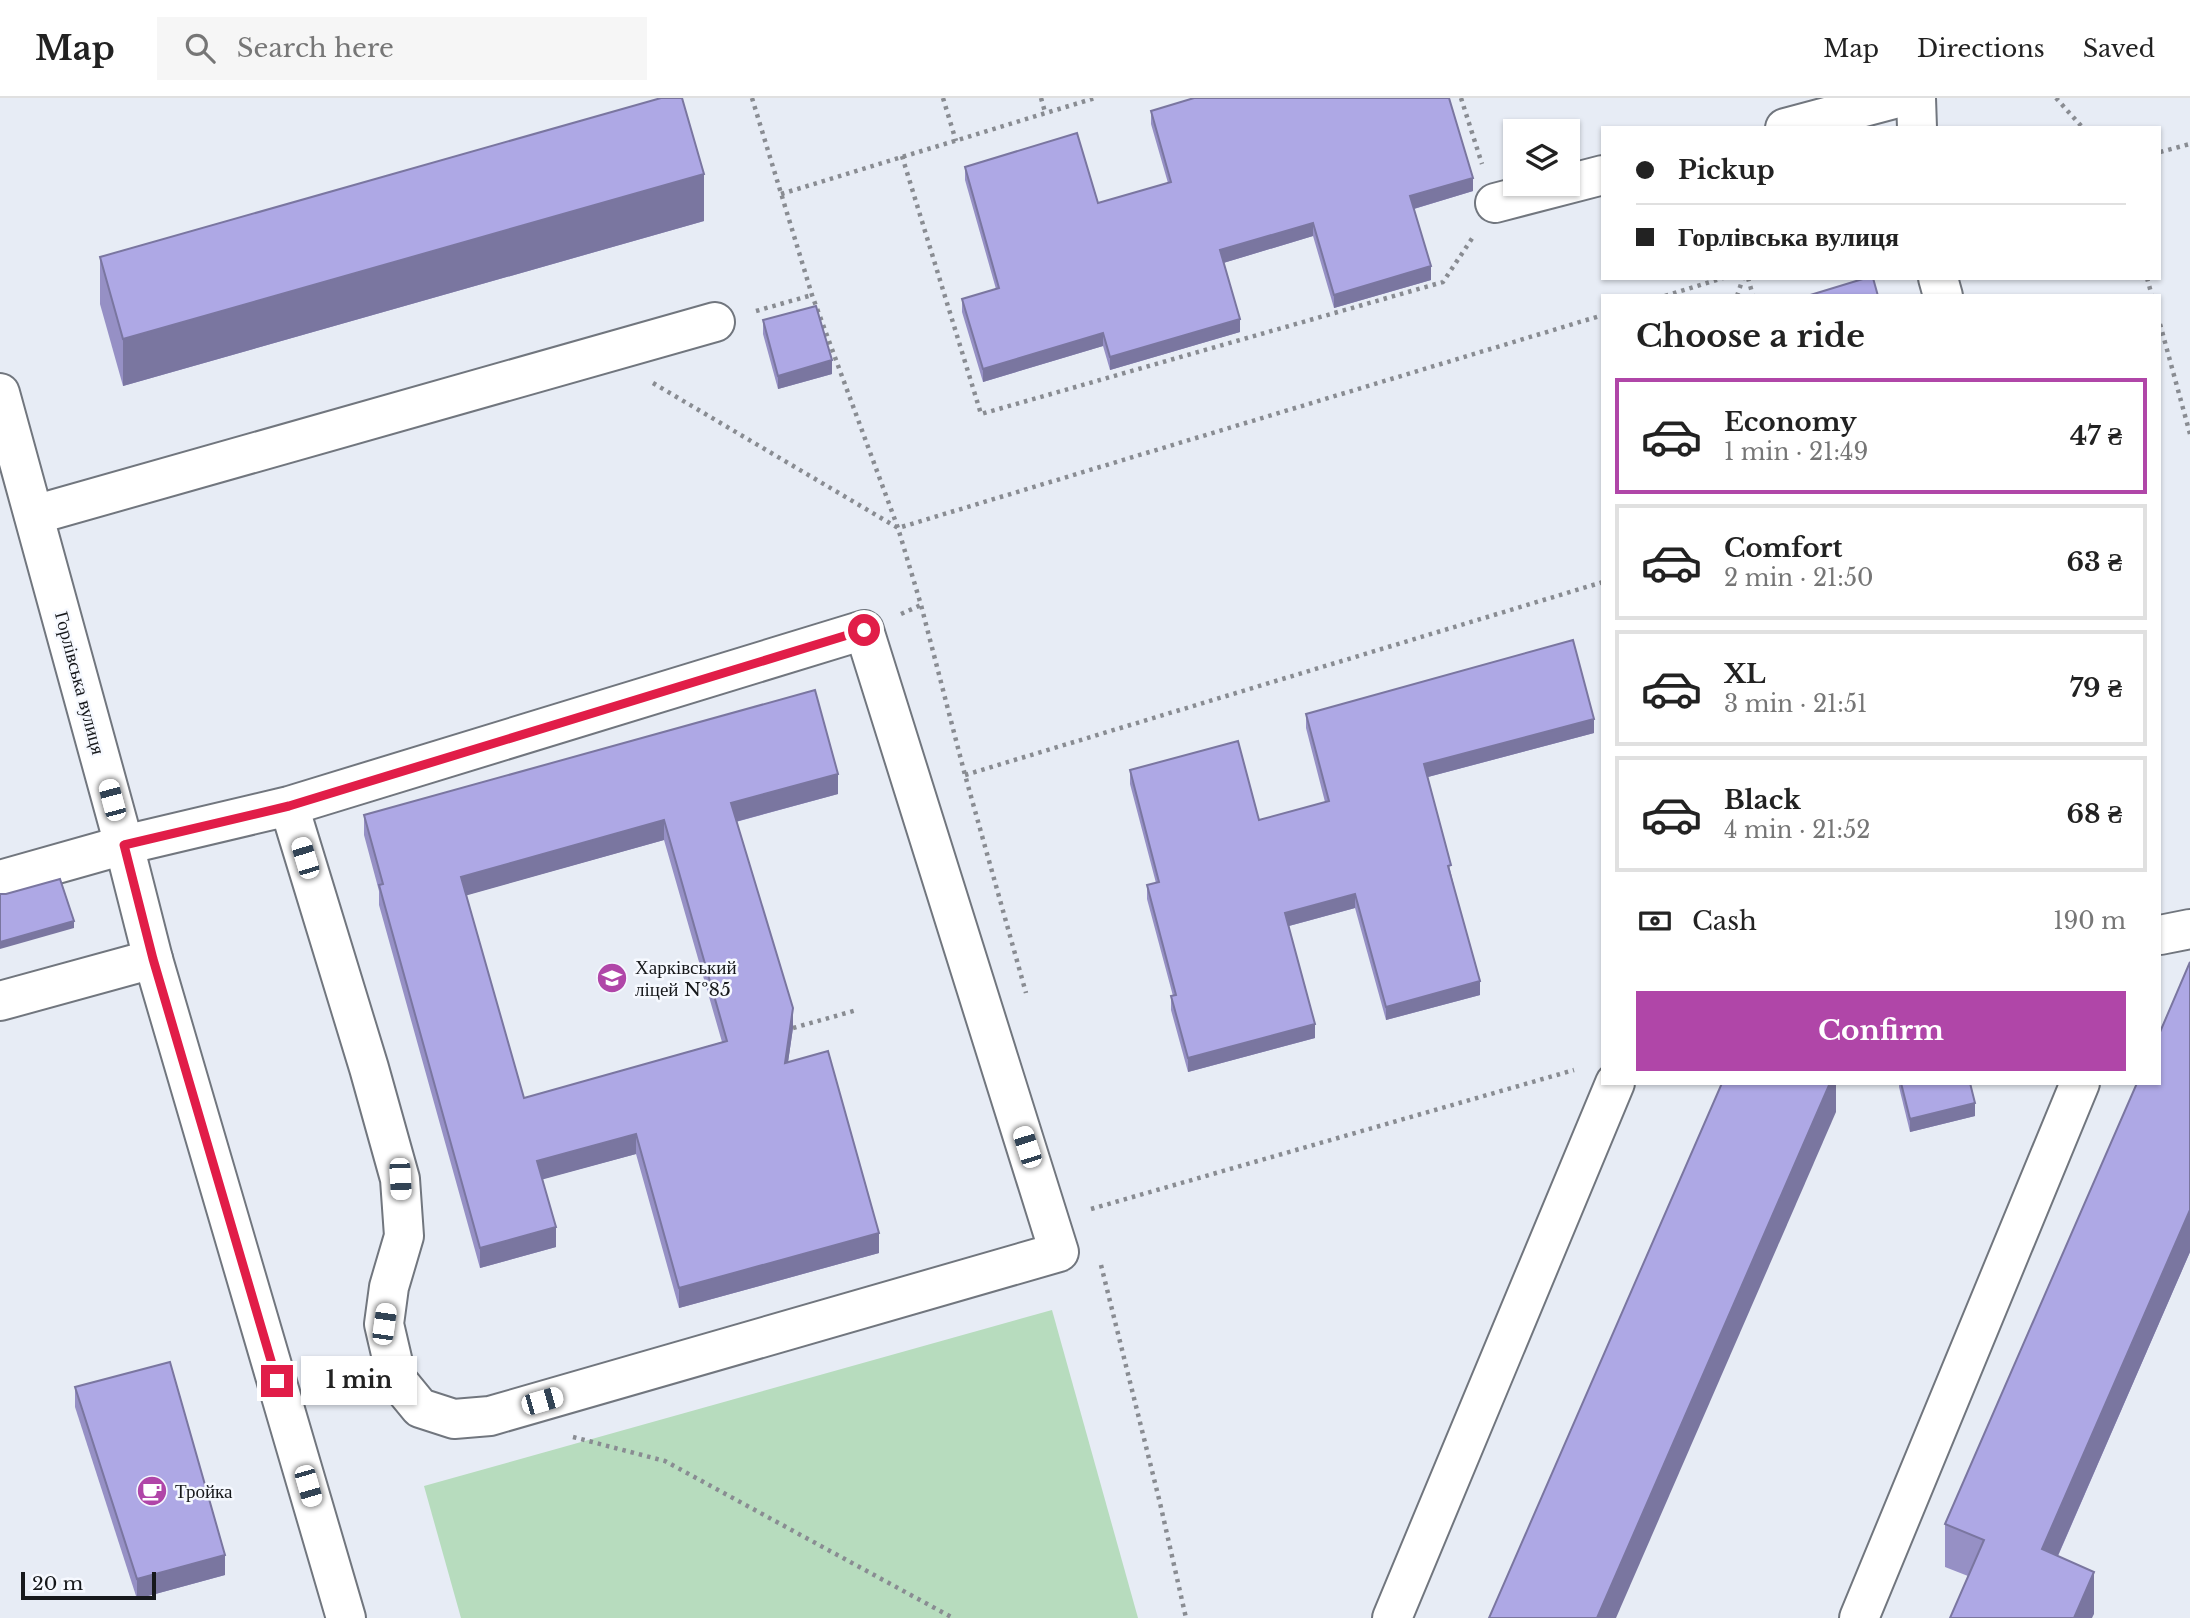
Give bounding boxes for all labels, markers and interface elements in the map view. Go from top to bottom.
search box [157,17,647,80]
text: Map [35,28,115,69]
icon: search [181,29,219,67]
text: Search here [237,32,394,64]
text: Map [1823,34,1879,63]
text: Directions [1917,34,2045,63]
text: Saved [2083,34,2155,63]
map controls [1503,119,1580,196]
button: layers [1503,119,1580,196]
text: Pickup [1678,154,1775,186]
text: Горлівська вулиця [1678,221,1899,253]
text: Choose a ride [1636,316,1865,356]
icon: car [1640,405,1703,468]
text: Economy [1724,406,1857,438]
text: 47 ₴ [2070,420,2122,452]
text: 1 min · 21:49 [1724,438,1868,466]
icon: car [1640,531,1703,594]
text: Comfort [1724,532,1842,564]
text: 63 ₴ [2067,546,2122,578]
text: 2 min · 21:50 [1724,564,1873,592]
street label: Горлівська вулиця [50,609,110,757]
route start [848,614,880,646]
icon: car [1640,657,1703,720]
text: XL [1724,658,1766,690]
text: 79 ₴ [2070,672,2122,704]
text: 3 min · 21:51 [1724,690,1867,718]
car [97,777,128,823]
icon: car [1640,783,1703,846]
text: Black [1724,784,1801,816]
text: 68 ₴ [2067,798,2122,830]
text: 4 min · 21:52 [1724,816,1870,844]
car [289,835,322,881]
icon: cash [1636,902,1674,940]
text: Cash [1692,905,1757,937]
text: 190 m [2053,907,2126,935]
place label: Харківський ліцей №85 [635,956,737,1001]
school or university icon: Харківський ліцей №85 [595,961,629,995]
button: Confirm [1636,991,2126,1071]
car [1011,1124,1044,1170]
car [389,1157,412,1201]
car [371,1302,398,1346]
callout: 1 min [302,1356,417,1406]
route end [261,1365,293,1397]
text: 1 min [326,1366,392,1394]
car [519,1385,566,1417]
car [293,1463,324,1509]
cafe icon: Тройка [135,1474,169,1508]
place label: Тройка [175,1480,233,1503]
scale bar [21,1569,156,1601]
text: 20 m [32,1572,83,1595]

